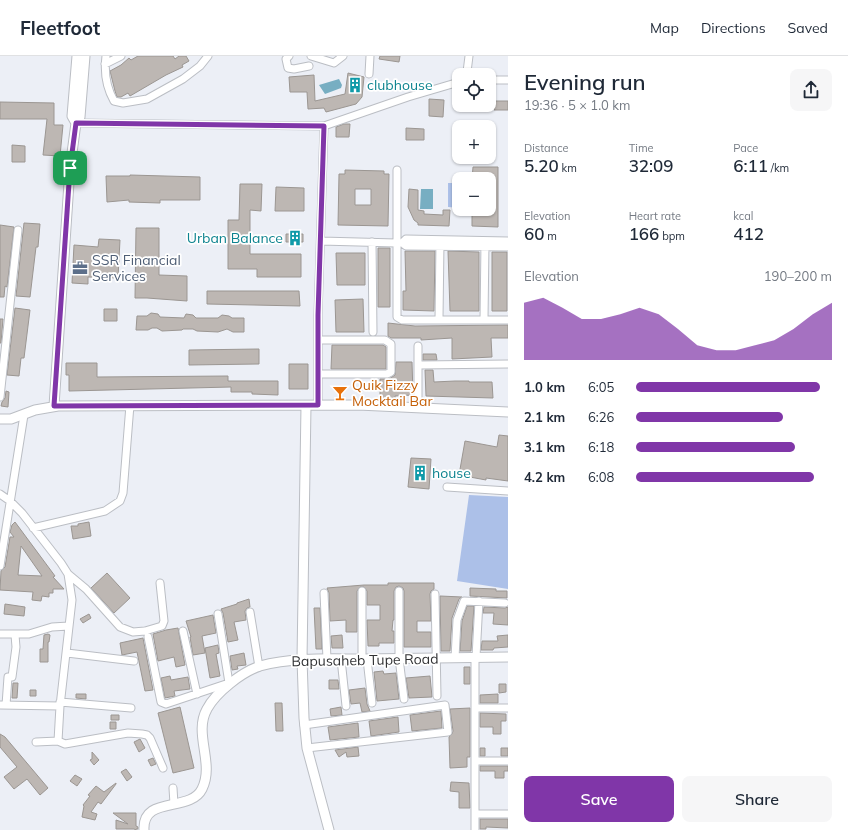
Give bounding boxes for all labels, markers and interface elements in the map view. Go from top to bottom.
text: Fleetfoot [20,16,100,40]
text: Map [650,19,679,37]
text: Directions [701,19,766,37]
text: Saved [788,19,828,37]
map controls [452,68,496,216]
button: locate [452,68,496,112]
text: Evening run [524,68,646,96]
button: share [790,69,832,111]
building icon: clubhouse [346,76,364,94]
place label: clubhouse [367,76,433,94]
text: 19:36 · 5 × 1.0 km [524,97,630,113]
button: + [452,120,496,164]
text: Distance [524,141,568,155]
text: Time [629,141,654,155]
text: Pace [733,141,758,155]
pin [53,151,87,185]
text: 5.20 [524,155,559,176]
text: 32:09 [629,155,674,176]
text: 6:11 [733,155,768,176]
icon: arrive [59,157,81,179]
text: km [559,161,577,175]
text: /km [768,161,789,175]
button: − [452,172,496,216]
text: Elevation [524,209,571,223]
text: Heart rate [629,209,681,223]
text: kcal [733,209,753,223]
text: 60 [524,223,544,244]
text: 166 [629,223,659,244]
text: 412 [733,223,764,244]
place label: Urban Balance [187,229,283,247]
building icon: Urban Balance [286,229,304,247]
text: m [544,229,557,243]
text: bpm [659,229,685,243]
place label: SSR Financial Services [92,251,181,285]
office icon: SSR Financial Services [71,259,89,277]
text: Elevation [524,268,579,284]
text: 190–200 m [764,268,832,284]
place label: Quik Fizzy Mocktail Bar [352,376,434,410]
text: 1.0 km [524,379,565,395]
text: 6:05 [588,379,614,395]
bar icon: Quik Fizzy Mocktail Bar [331,384,349,402]
text: 2.1 km [524,409,565,425]
text: 6:26 [588,409,614,425]
text: 3.1 km [524,439,565,455]
text: 6:18 [588,439,614,455]
building icon: house [411,464,429,482]
place label: house [432,464,471,482]
text: 4.2 km [524,469,565,485]
text: 6:08 [588,469,614,485]
street label: Bapusaheb Tupe Road [291,650,439,670]
button: Save [524,776,674,822]
button: Share [682,776,832,822]

